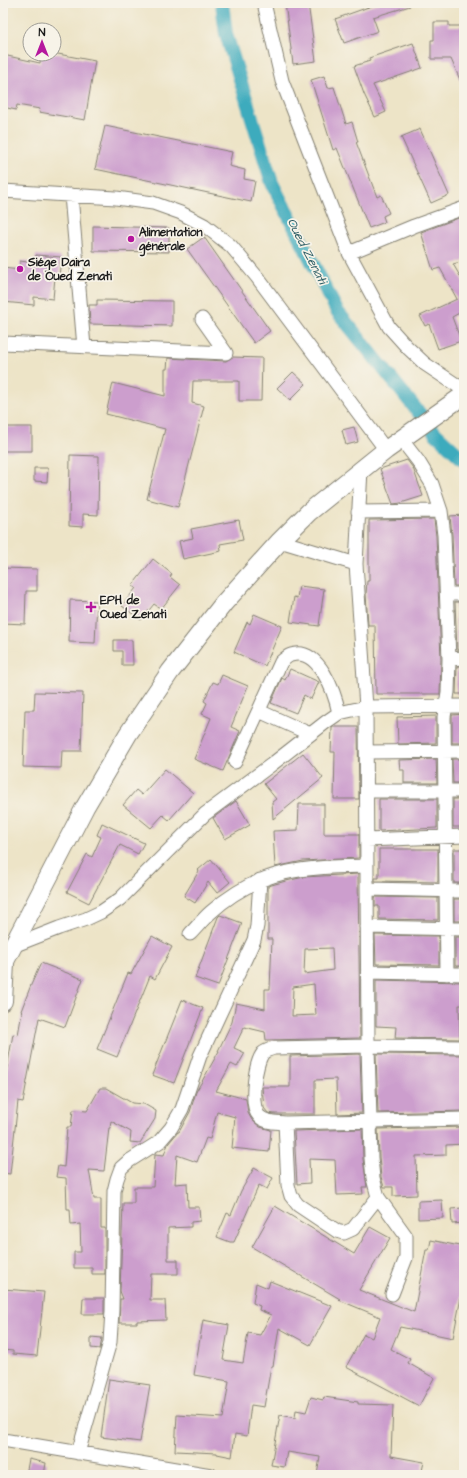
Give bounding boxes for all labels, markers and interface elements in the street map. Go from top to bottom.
north arrow [22,22,62,62]
text: N [39,25,46,40]
water label: Oued Zenati [283,215,332,289]
place label: Alimentation générale [139,224,203,257]
marker: Alimentation générale [126,234,136,244]
place label: Siége Daira de Oued Zenati [27,254,112,285]
marker: Siége Daira de Oued Zenati [15,264,25,274]
place label: EPH de Oued Zenati [100,592,166,623]
marker: EPH de Oued Zenati [85,601,97,613]

